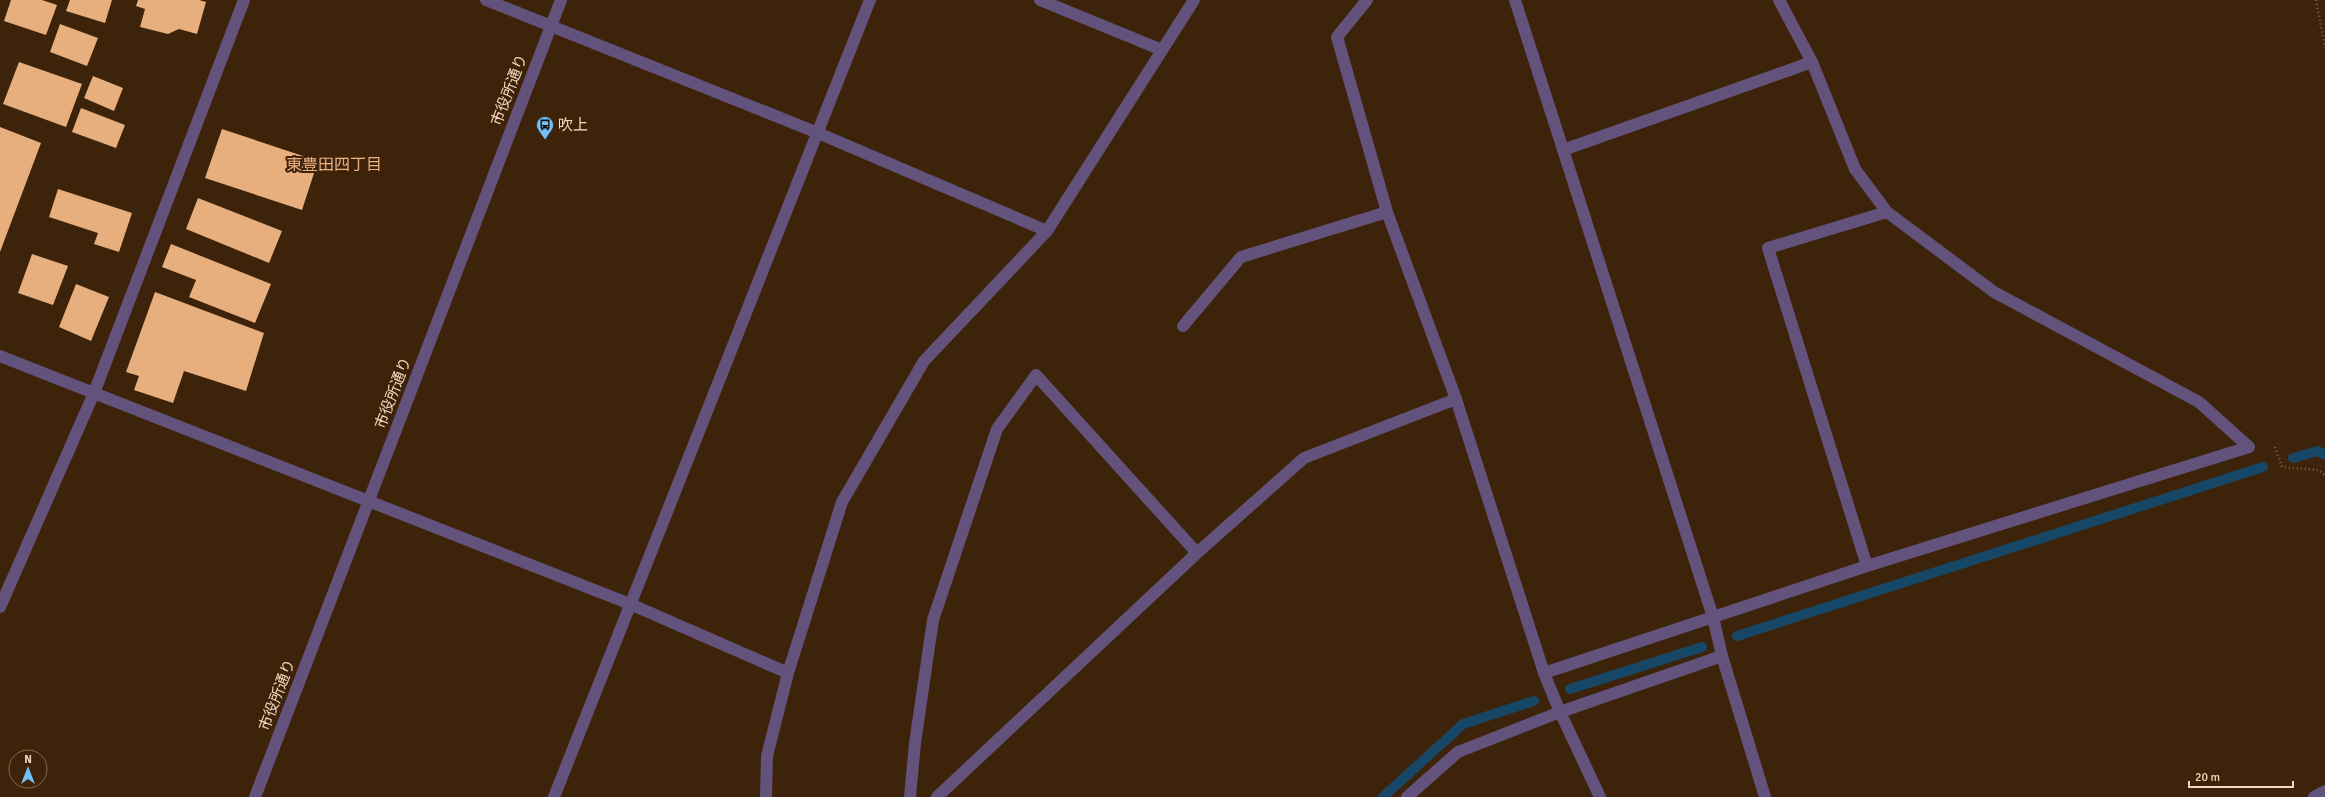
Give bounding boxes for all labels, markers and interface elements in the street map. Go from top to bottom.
street label: 市役所通り [487,52,531,128]
bus stop icon: 吹上 [535,115,555,140]
place label: 吹上 [558,116,588,134]
district label: 東豊田四丁目 [286,155,382,175]
street label: 市役所通り [371,355,415,431]
street label: 市役所通り [255,657,299,733]
north arrow [8,749,48,789]
text: N [24,753,32,766]
scale bar [2189,763,2293,789]
text: 20 m [2195,770,2220,785]

